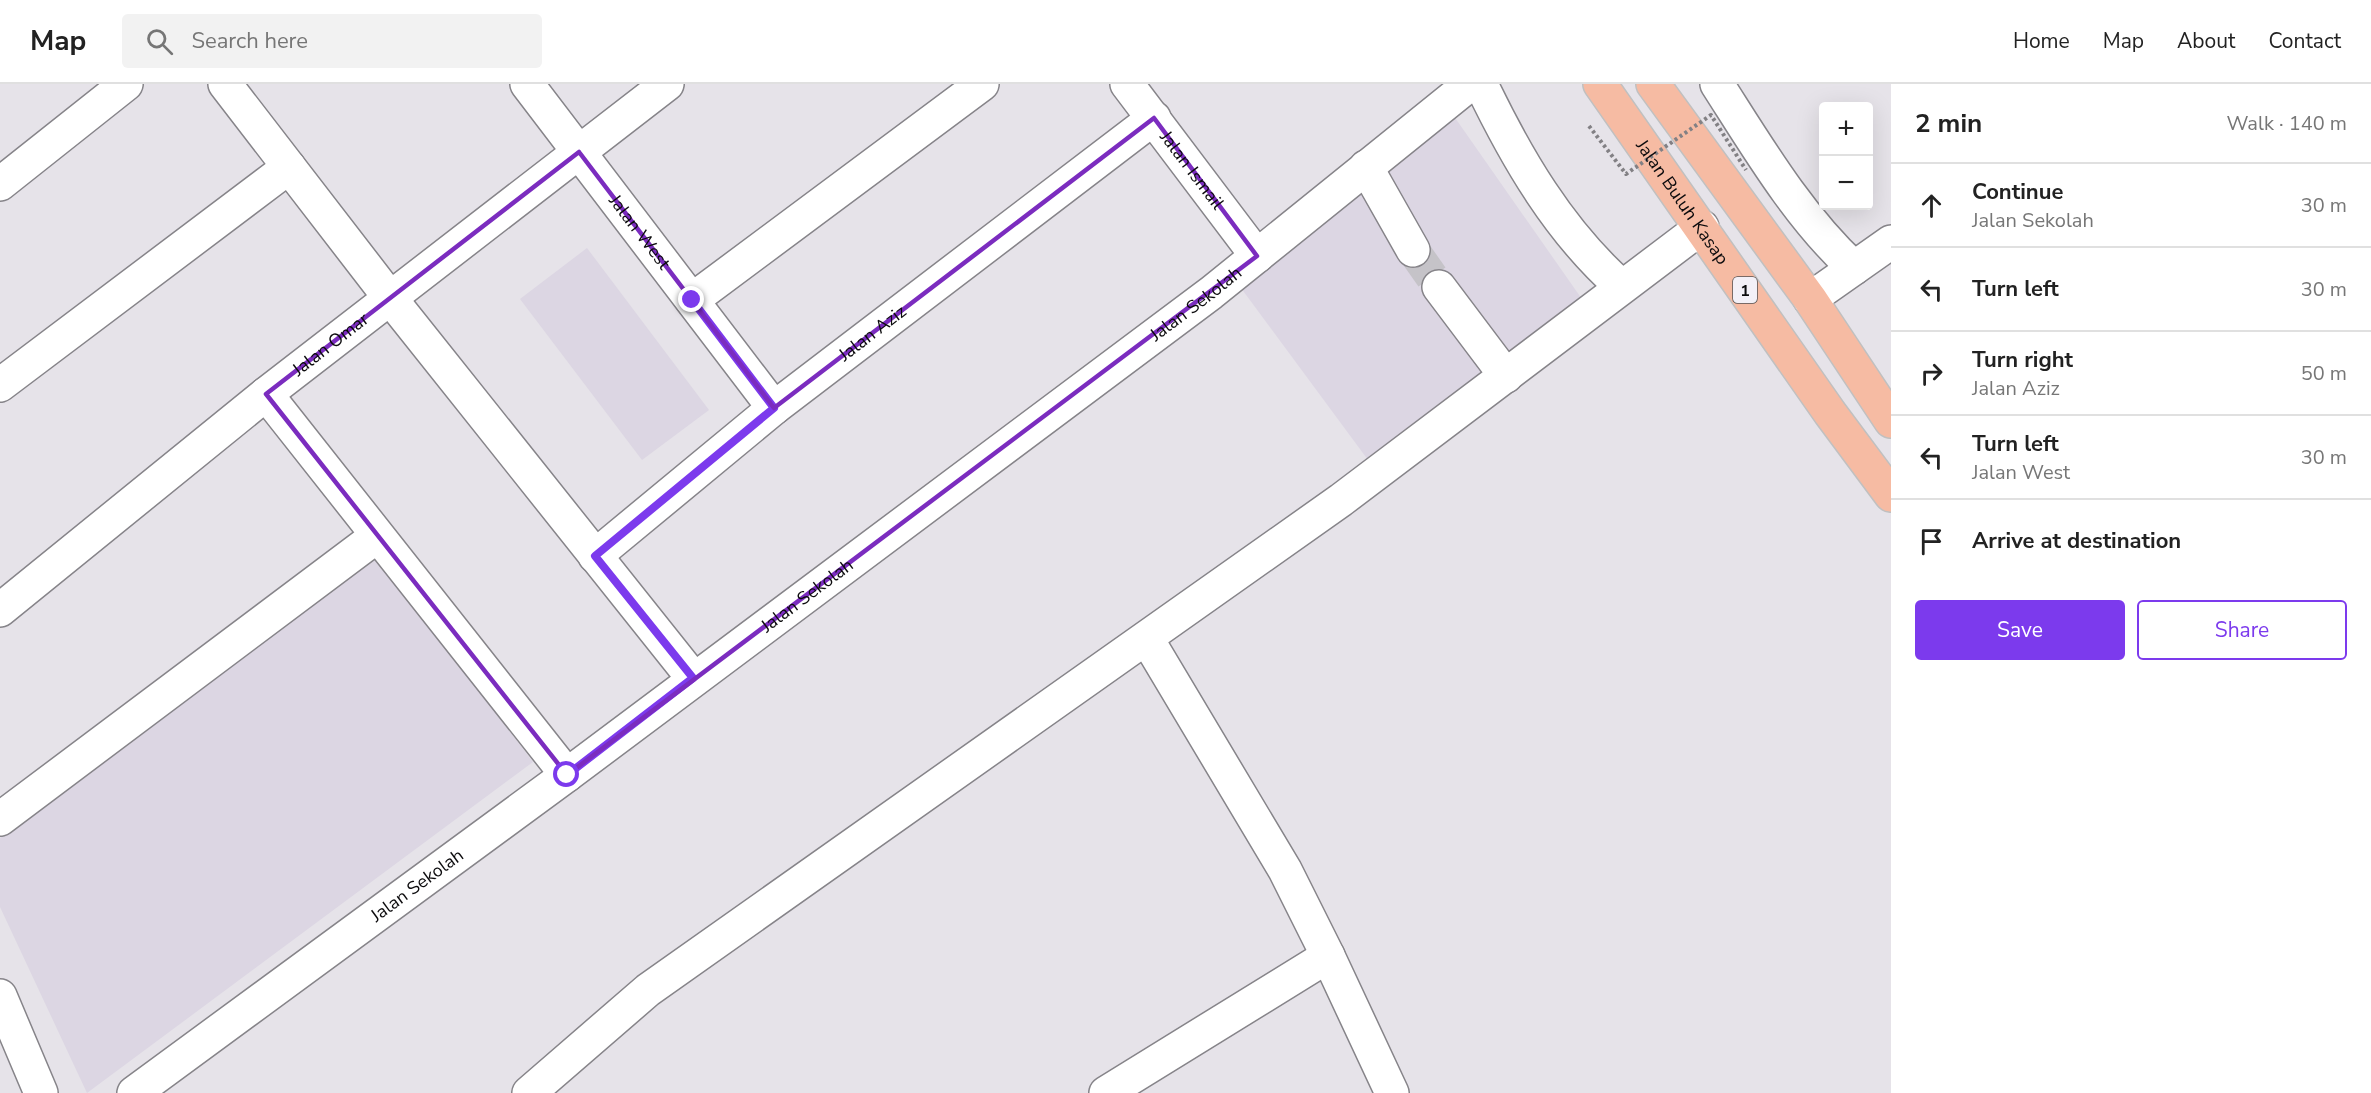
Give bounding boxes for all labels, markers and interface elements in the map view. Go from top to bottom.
search box [122,14,542,68]
text: Map [30,22,86,60]
icon: search [143,25,176,58]
text: Search here [191,26,308,56]
text: Home [2013,27,2070,55]
text: Map [2103,27,2144,55]
text: About [2177,27,2235,55]
text: Contact [2268,27,2341,55]
map controls [1819,102,1873,210]
button: + [1819,102,1873,156]
text: 2 min [1915,106,1982,141]
text: Walk · 140 m [2227,110,2347,137]
street label: Jalan Ismail [1154,125,1230,215]
street label: Jalan Buluh Kasap [1630,134,1735,269]
button: − [1819,156,1873,210]
text: Continue [1972,177,2063,207]
street label: Jalan West [603,189,677,275]
icon: ahead [1915,189,1948,222]
text: 30 m [2301,192,2347,219]
text: Jalan Sekolah [1972,207,2094,234]
street label: Jalan Sekolah [1144,261,1247,347]
icon: left [1915,273,1948,306]
text: Turn left [1972,274,2059,304]
text: 30 m [2301,276,2347,303]
road number: 1 [1733,277,1757,303]
route end [678,286,704,312]
street label: Jalan Aziz [833,299,911,367]
street label: Jalan Omar [286,307,374,382]
text: Turn right [1972,345,2073,375]
icon: right [1915,357,1948,390]
text: 50 m [2301,360,2347,387]
text: Jalan Aziz [1972,375,2060,402]
text: Turn left [1972,429,2059,459]
icon: left [1915,441,1948,474]
text: 30 m [2301,444,2347,471]
text: Jalan West [1972,459,2070,486]
icon: arrive [1915,525,1948,558]
text: Arrive at destination [1972,526,2181,556]
street label: Jalan Sekolah [755,553,858,638]
button: Save [1915,600,2125,660]
button: Share [2137,600,2347,660]
route start [553,761,579,787]
street label: Jalan Sekolah [365,843,468,928]

